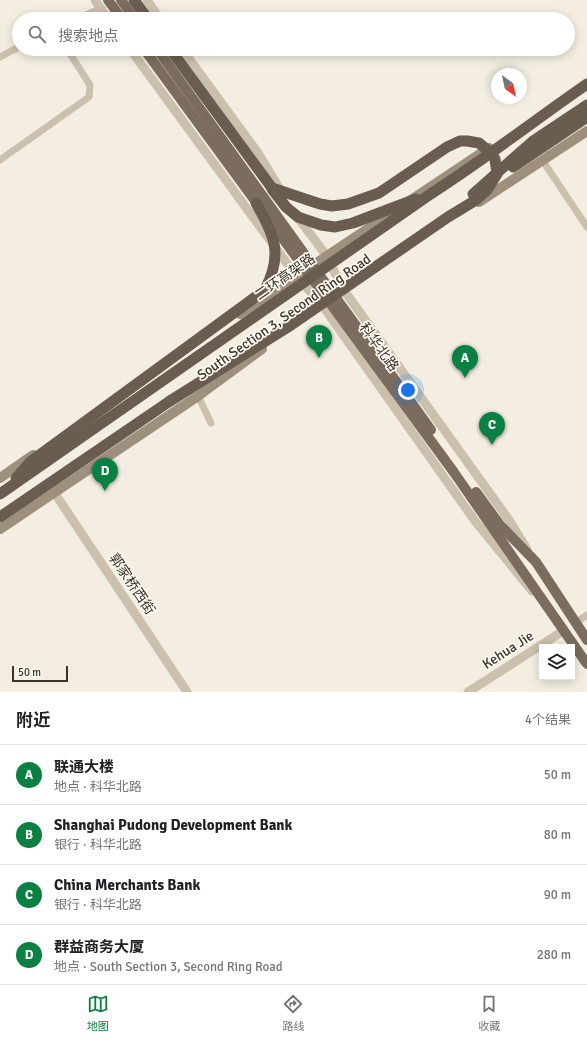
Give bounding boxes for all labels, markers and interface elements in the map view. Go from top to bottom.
search box [12,12,575,56]
icon: search [26,23,48,45]
text: 搜索地点 [58,27,118,45]
north arrow [491,68,527,104]
street label: South Section 3, Second Ring Road [194,250,374,384]
street label: 二环高架路 [251,250,319,304]
street label: 科华北路 [356,319,402,375]
pin: B [306,325,332,358]
pin: A [452,345,478,378]
your location [398,380,418,400]
pin: C [479,412,505,445]
pin: D [92,458,118,491]
street label: 郭家桥西街 [105,550,159,618]
street label: Kehua Jie [479,627,537,673]
map controls [539,644,575,680]
button: layers [539,644,575,680]
scale bar [12,664,68,683]
text: 50 m [18,666,41,679]
text: 附近 [16,710,50,731]
text: 4个结果 [525,712,571,728]
text: 联通大楼 [54,758,114,776]
text: A [25,767,33,783]
text: 50 m [544,767,571,783]
text: 地点 · 科华北路 [54,779,142,795]
text: Shanghai Pudong Development Bank [54,816,292,834]
text: B [25,827,33,843]
text: 80 m [544,827,571,843]
text: 银行 · 科华北路 [54,837,142,853]
text: China Merchants Bank [54,876,200,894]
text: C [25,887,33,903]
text: 90 m [544,887,571,903]
text: 银行 · 科华北路 [54,897,142,913]
text: 群益商务大厦 [54,938,144,956]
text: D [25,947,33,963]
text: 280 m [537,947,571,963]
text: 地点 · South Section 3, Second Ring Road [54,959,283,975]
tab: 地图 [87,993,109,1033]
tab: 路线 [282,993,304,1033]
tab: 收藏 [478,993,500,1033]

